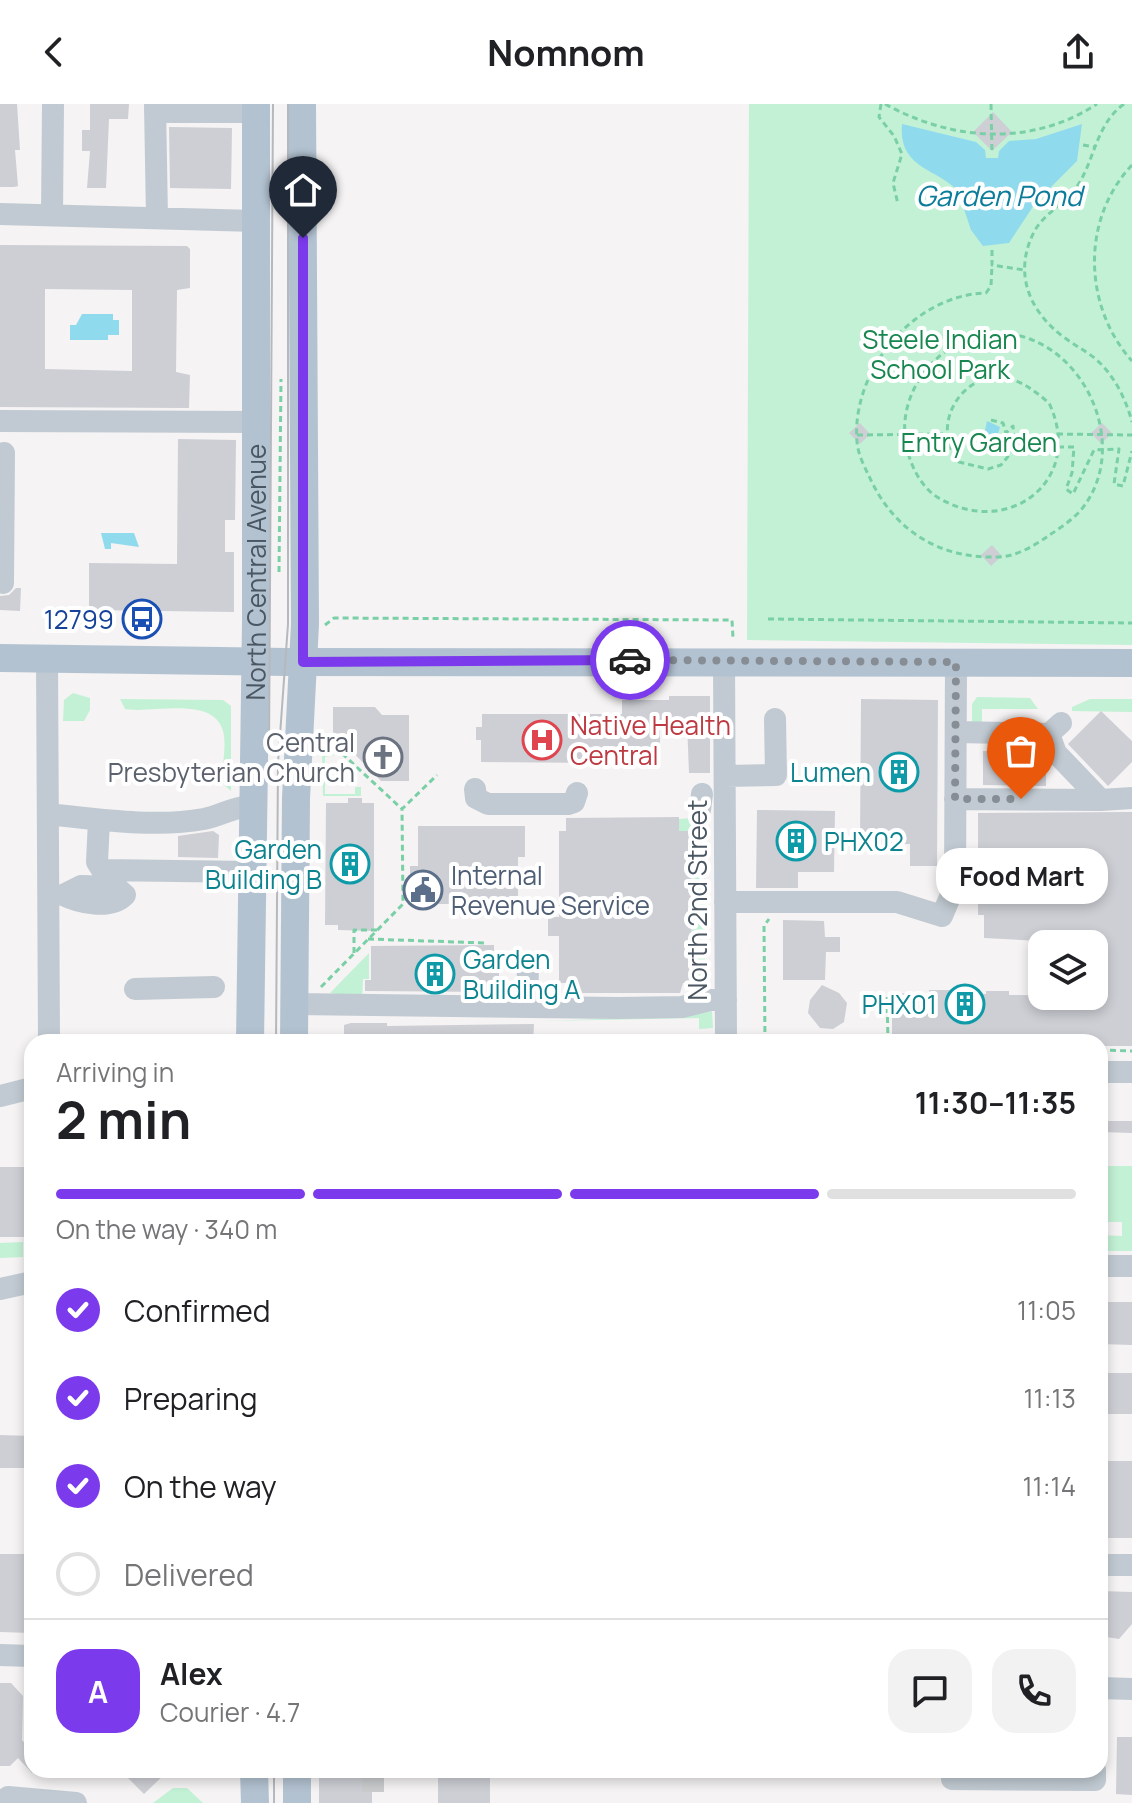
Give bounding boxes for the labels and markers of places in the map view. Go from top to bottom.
pin [269,156,337,238]
bus stop icon: 12799 [121,598,163,640]
place label: 12799 [44,601,114,637]
place label: Native Health Central [570,707,731,773]
pin [987,717,1055,799]
hospital icon: Native Health Central [521,719,563,761]
place label: Central Presbyterian Church [108,724,355,790]
church icon: Central Presbyterian Church [362,736,404,778]
building icon: Lumen [878,751,920,793]
place label: Lumen [790,754,871,790]
building icon: PHX02 [775,820,817,862]
place label: PHX02 [824,823,904,859]
place label: Garden Building B [205,831,322,897]
building icon: Garden Building B [329,843,371,885]
callout: Food Mart [935,847,1107,903]
place label: Internal Revenue Service [451,857,650,923]
public building icon: Internal Revenue Service [402,869,444,911]
place label: Garden Building A [463,941,581,1007]
building icon: Garden Building A [414,953,456,995]
building icon: PHX01 [944,983,986,1025]
place label: PHX01 [862,986,937,1022]

